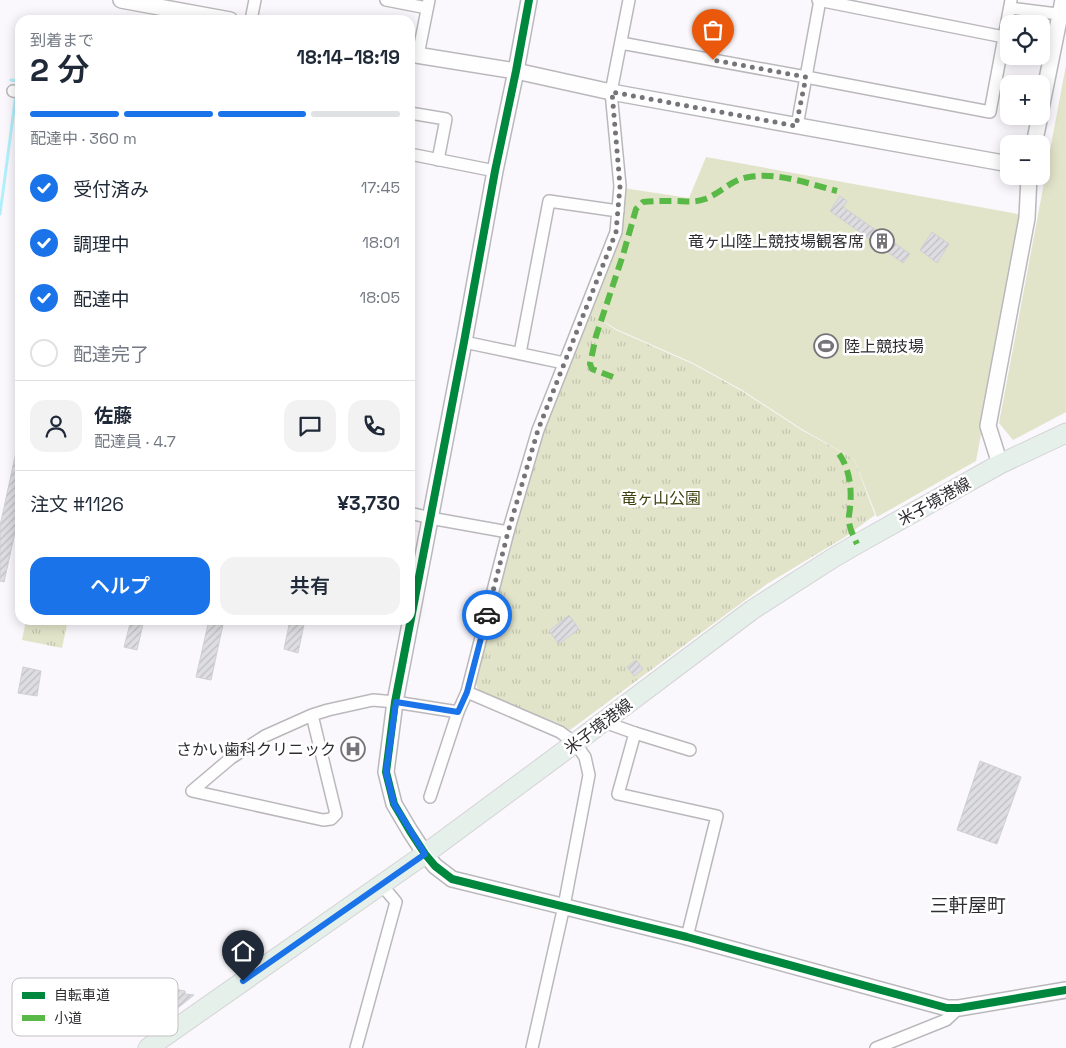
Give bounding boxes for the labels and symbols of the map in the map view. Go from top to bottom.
pin [692,9,734,60]
building icon: 竜ヶ山陸上競技場観客席 [869,228,895,254]
place label: 竜ヶ山陸上競技場観客席 [688,231,864,252]
sports icon: 陸上競技場 [813,333,839,359]
place label: 陸上競技場 [844,336,924,357]
street label: 米子境港線 [894,473,974,530]
park label: 竜ヶ山公園 [621,488,701,509]
courier [462,590,512,640]
street label: 米子境港線 [560,694,637,759]
hospital icon: さかい歯科クリニック [340,736,366,762]
place label: さかい歯科クリニック [176,739,336,760]
district label: 三軒屋町 [930,893,1006,918]
pin [222,930,264,981]
legend [12,978,178,1036]
text: 自転車道 [54,986,110,1004]
text: 小道 [54,1009,82,1027]

